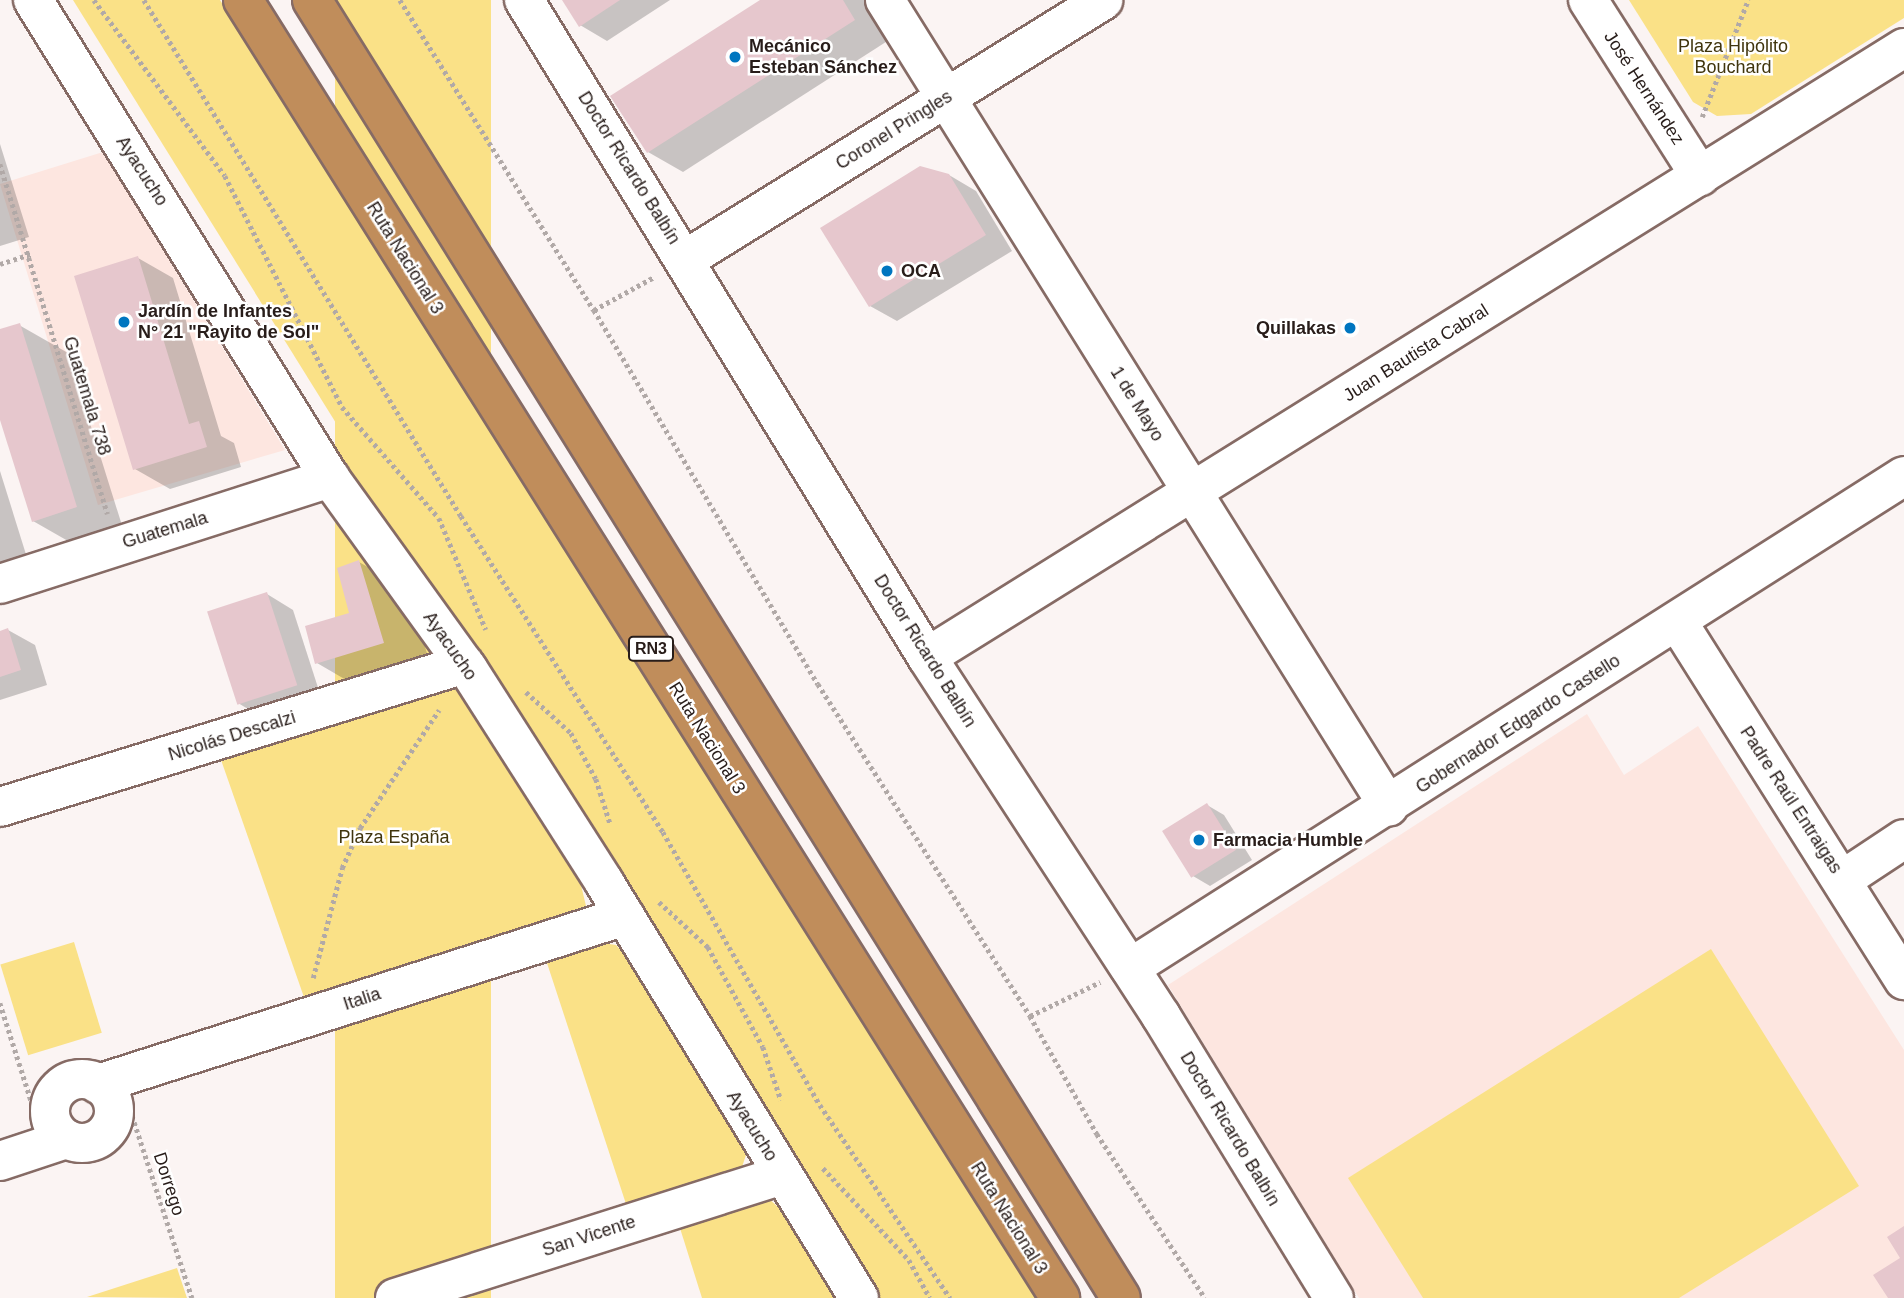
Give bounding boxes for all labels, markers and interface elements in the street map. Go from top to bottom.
street label: José Hernández [1599,27,1689,149]
place label: Mecánico Esteban Sánchez [749,36,897,78]
park label: Plaza Hipólito Bouchard [1678,36,1788,78]
marker: Mecánico Esteban Sánchez [727,49,743,65]
street label: Coronel Pringles [832,86,956,174]
street label: Doctor Ricardo Balbín [573,88,685,248]
street label: Ayacucho [112,132,172,210]
street label: Ruta Nacional 3 [362,198,448,318]
place label: OCA [901,260,941,282]
marker: OCA [879,263,895,279]
street label: Juan Bautista Cabral [1339,300,1493,406]
place label: Jardín de Infantes N° 21 "Rayito de Sol" [138,301,319,344]
marker: Jardín de Infantes N° 21 "Rayito de Sol" [116,314,132,330]
place label: Quillakas [1256,317,1336,339]
marker: Quillakas [1342,320,1358,336]
street label: Guatemala 738 [59,334,115,458]
street label: 1 de Mayo [1106,363,1168,445]
street label: Guatemala [120,507,210,553]
street label: Doctor Ricardo Balbín [869,571,981,731]
street label: Ayacucho [419,608,481,684]
road number: RN3 [626,636,676,662]
street label: Gobernador Edgardo Castello [1412,650,1624,798]
street label: Ruta Nacional 3 [664,678,750,798]
street label: Nicolás Descalzi [166,706,298,766]
street label: Padre Raúl Entraigas [1735,722,1847,878]
park label: Plaza España [338,826,450,848]
place label: Farmacia Humble [1213,829,1363,851]
marker: Farmacia Humble [1191,832,1207,848]
street label: Italia [341,983,383,1015]
street label: Doctor Ricardo Balbín [1175,1048,1285,1210]
street label: Ayacucho [722,1087,782,1165]
street label: Dorrego [149,1150,189,1218]
street label: Ruta Nacional 3 [966,1158,1052,1278]
street label: San Vicente [540,1211,638,1261]

